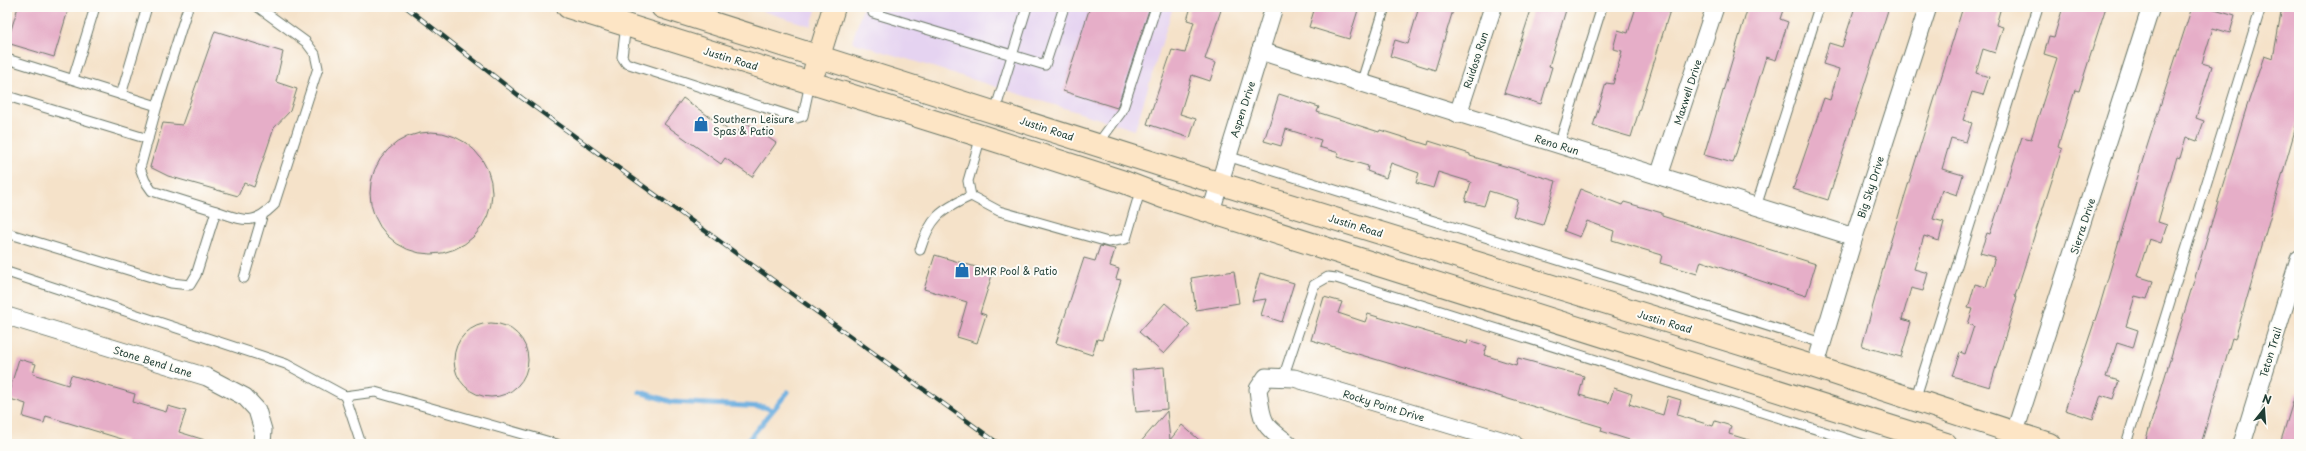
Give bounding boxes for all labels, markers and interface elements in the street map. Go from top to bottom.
street label: Ruidoso Run [1459,30,1491,90]
street label: Justin Road [702,43,760,73]
street label: Maxwell Drive [1669,57,1705,127]
street label: Aspen Drive [1226,79,1258,139]
place label: Southern Leisure Spas & Patio [713,111,795,138]
street label: Justin Road [1018,112,1076,144]
shop icon: Southern Leisure Spas & Patio [692,115,710,133]
street label: Reno Run [1533,130,1581,158]
street label: Big Sky Drive [1853,154,1888,220]
street label: Sierra Drive [2066,195,2098,256]
street label: Justin Road [1327,210,1385,240]
shop icon: BMR Pool & Patio [953,261,971,279]
place label: BMR Pool & Patio [974,263,1058,278]
street label: Justin Road [1636,306,1694,336]
street label: Teton Trail [2255,325,2285,379]
street label: Stone Bend Lane [112,342,195,380]
street label: Rocky Point Drive [1341,385,1427,425]
north arrow [2244,389,2284,429]
text: N [2260,390,2274,408]

